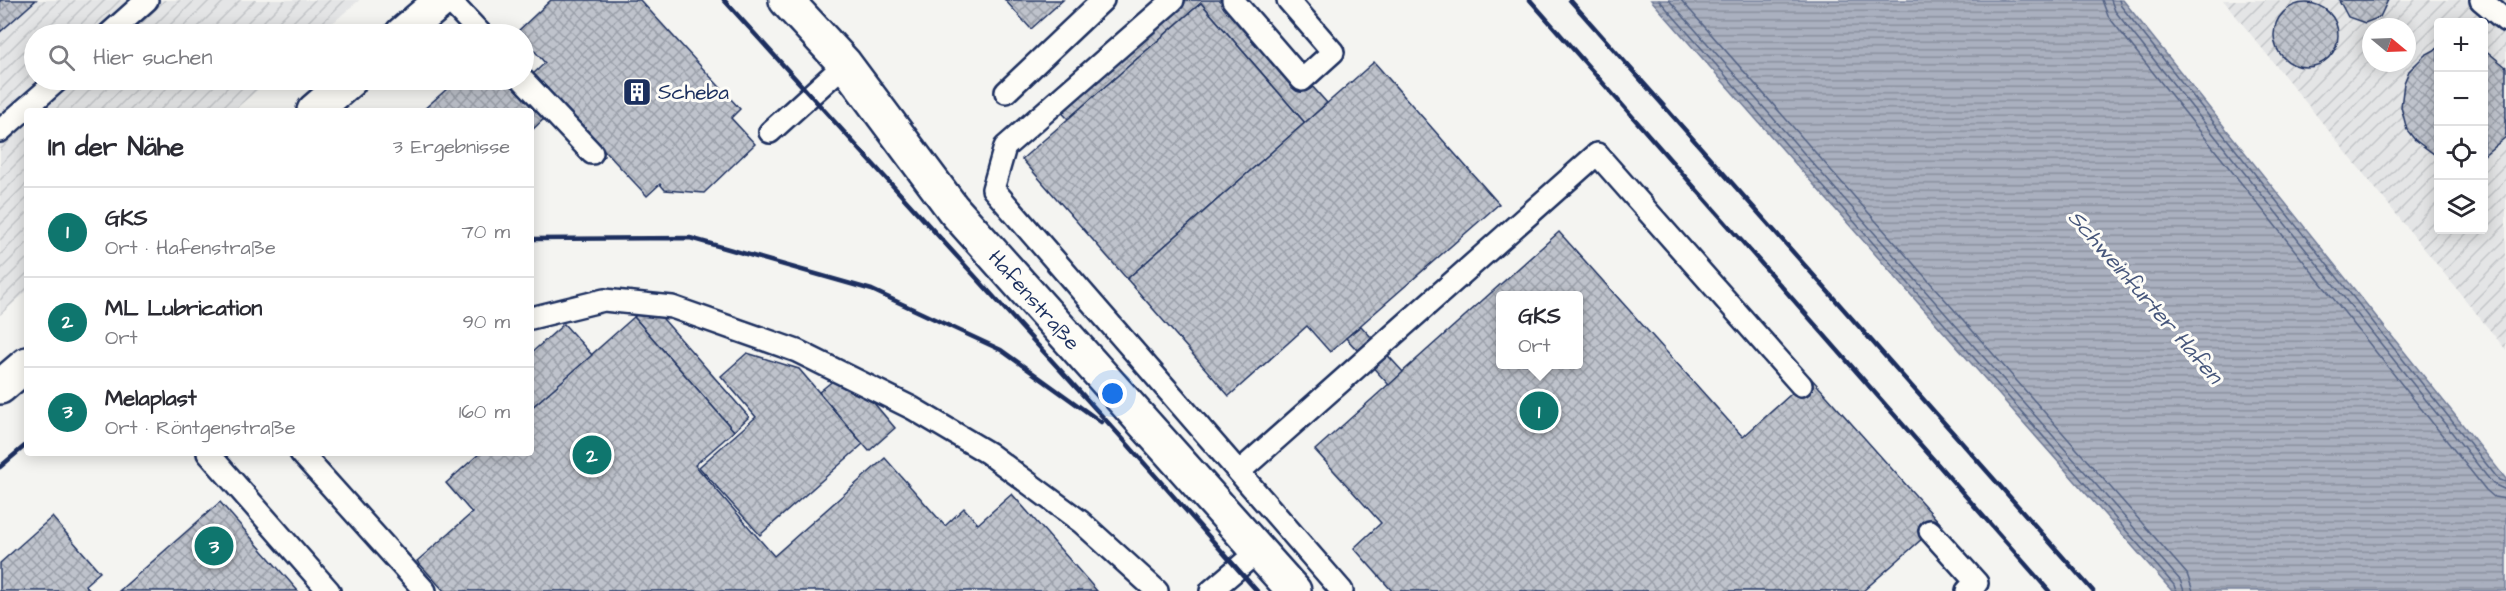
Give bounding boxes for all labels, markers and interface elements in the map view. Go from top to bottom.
north arrow [2362,18,2416,72]
map controls [2434,18,2488,234]
button: + [2434,18,2488,72]
search box [24,24,534,90]
icon: search [45,41,78,74]
text: Hier suchen [93,42,212,73]
button: − [2434,72,2488,126]
building icon: Scheba [621,76,653,108]
place label: Scheba [658,78,729,107]
button: locate [2434,126,2488,180]
text: In der Nähe [48,129,184,165]
text: 3 Ergebnisse [393,133,510,161]
button: layers [2434,180,2488,234]
text: GKS [105,203,148,234]
water label: Schweinfurter Hafen [2060,203,2231,392]
text: 1 [66,218,69,246]
text: 70 m [462,218,510,246]
text: Ort · Hafenstraße [105,234,276,262]
street label: Hafenstraße [981,244,1087,357]
popup [1496,291,1583,369]
text: ML Lubrication [105,293,262,324]
text: GKS [1518,301,1561,332]
text: 2 [62,308,73,336]
text: 90 m [462,308,510,336]
text: Ort [105,324,138,352]
text: Ort [1518,332,1551,360]
your location [1098,379,1127,408]
text: Melaplast [105,383,197,414]
pin: 1 [1520,388,1558,434]
text: 3 [62,398,73,426]
text: 160 m [459,398,510,426]
text: Ort · Röntgenstraße [105,414,295,442]
pin: 2 [572,432,612,478]
pin: 3 [194,524,234,568]

